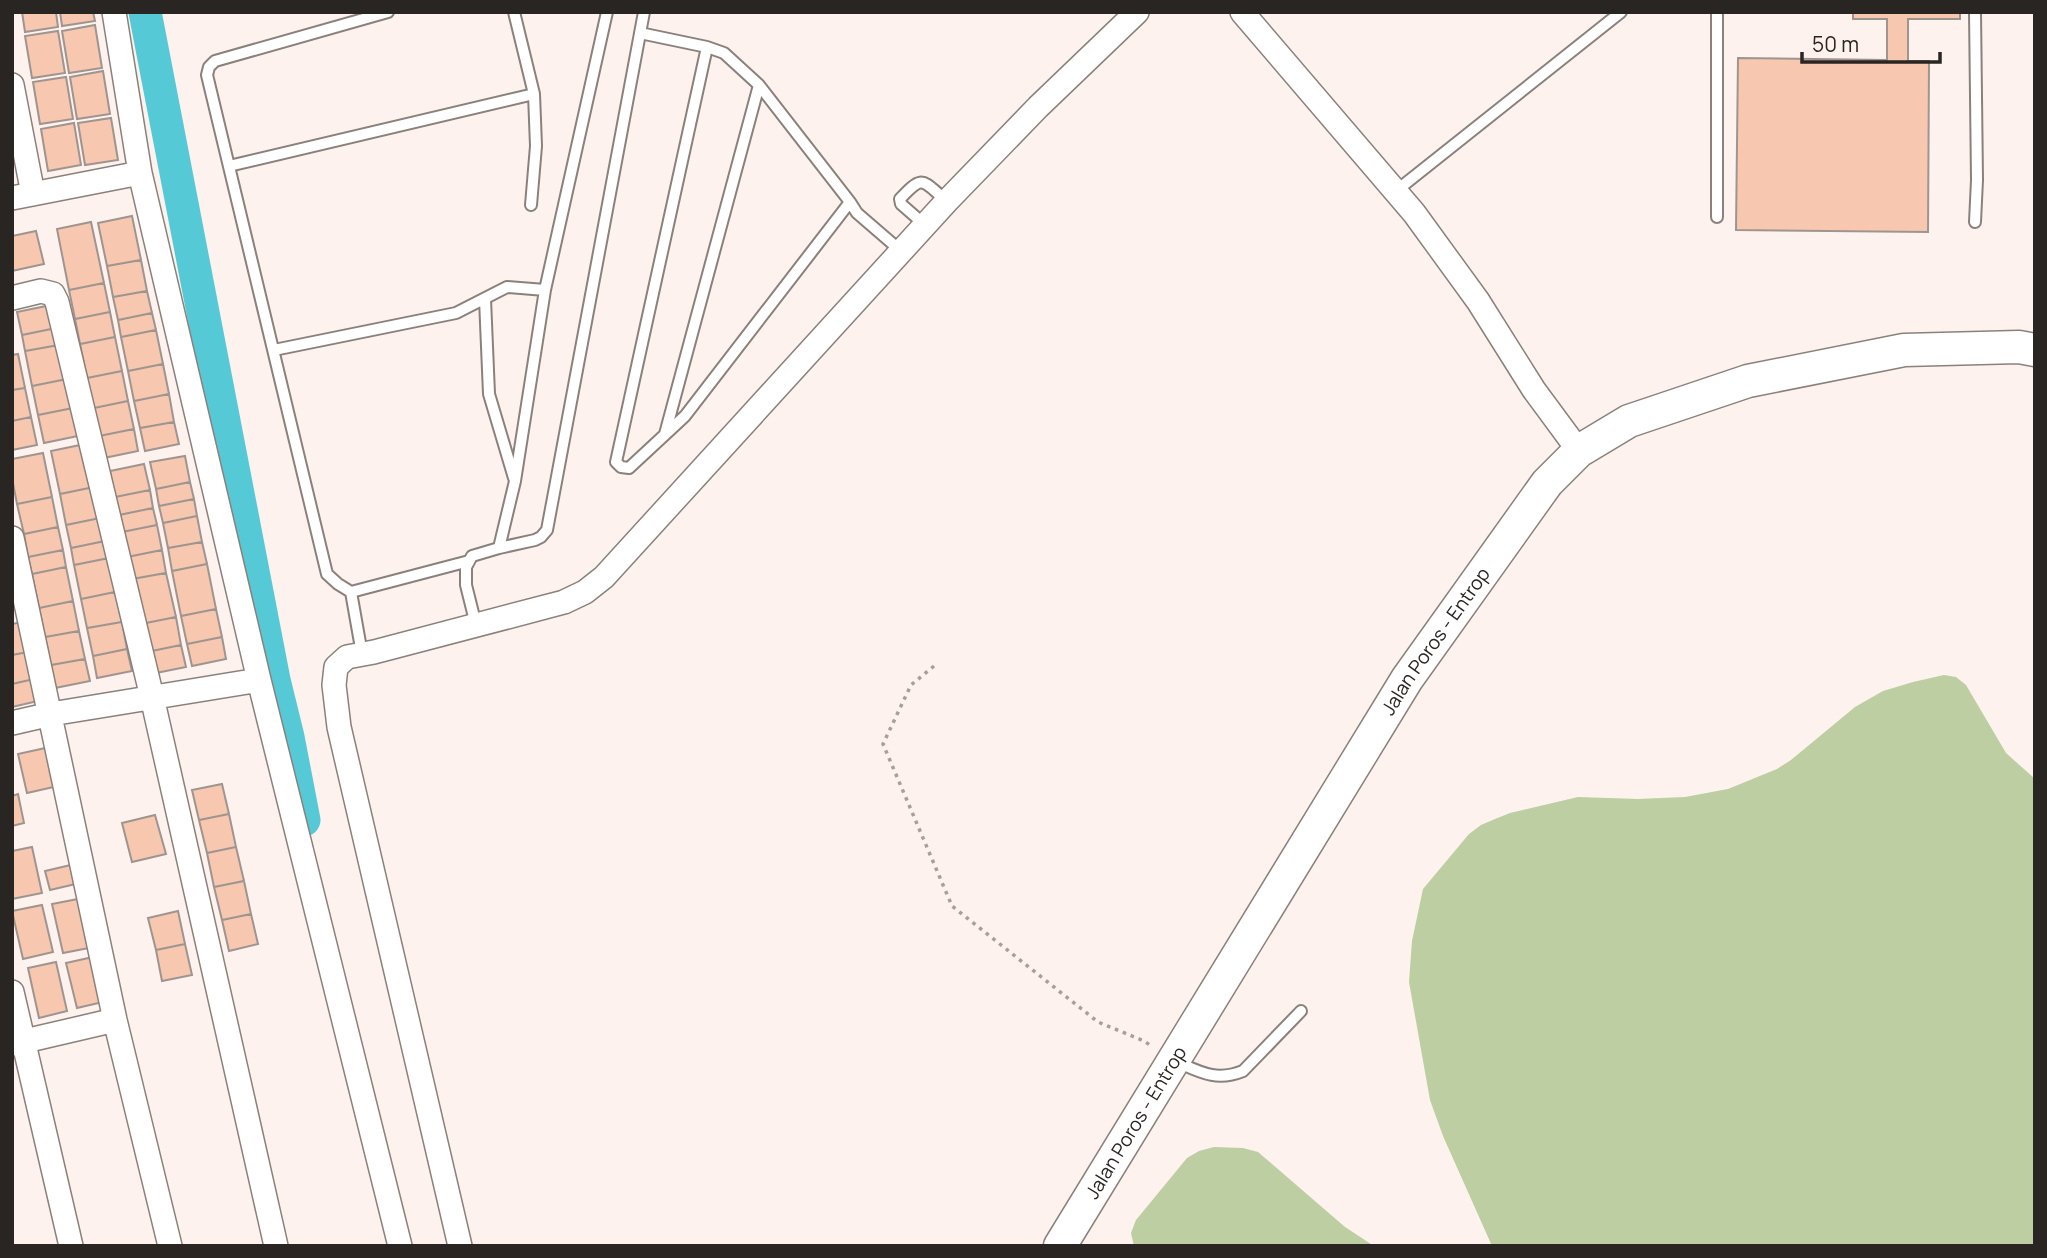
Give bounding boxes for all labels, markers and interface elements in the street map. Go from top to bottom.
scale bar [1802,21,1940,65]
text: 50 m [1812,30,1859,58]
street label: Jalan Poros - Entrop [1375,562,1496,720]
street label: Jalan Poros - Entrop [1079,1041,1192,1204]

